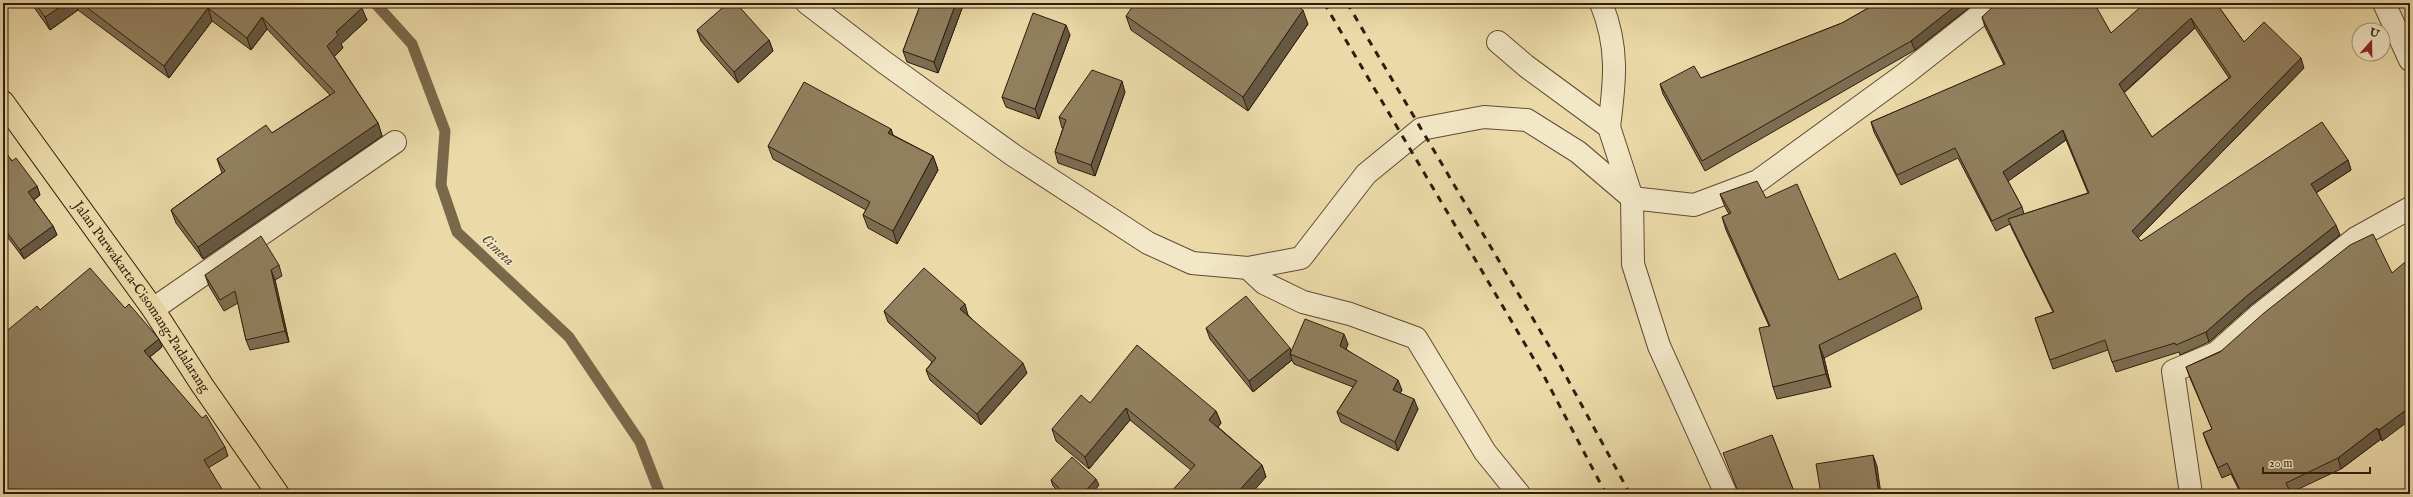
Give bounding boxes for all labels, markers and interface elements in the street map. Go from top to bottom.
north arrow [2351,22,2391,62]
text: U [2366,25,2381,42]
street label: Jalan Purwakarta–Cisomang–Padalarang [68,196,214,396]
water label: Cimeta [477,230,519,270]
scale bar [2263,449,2370,475]
text: 20 m [2269,456,2292,471]

